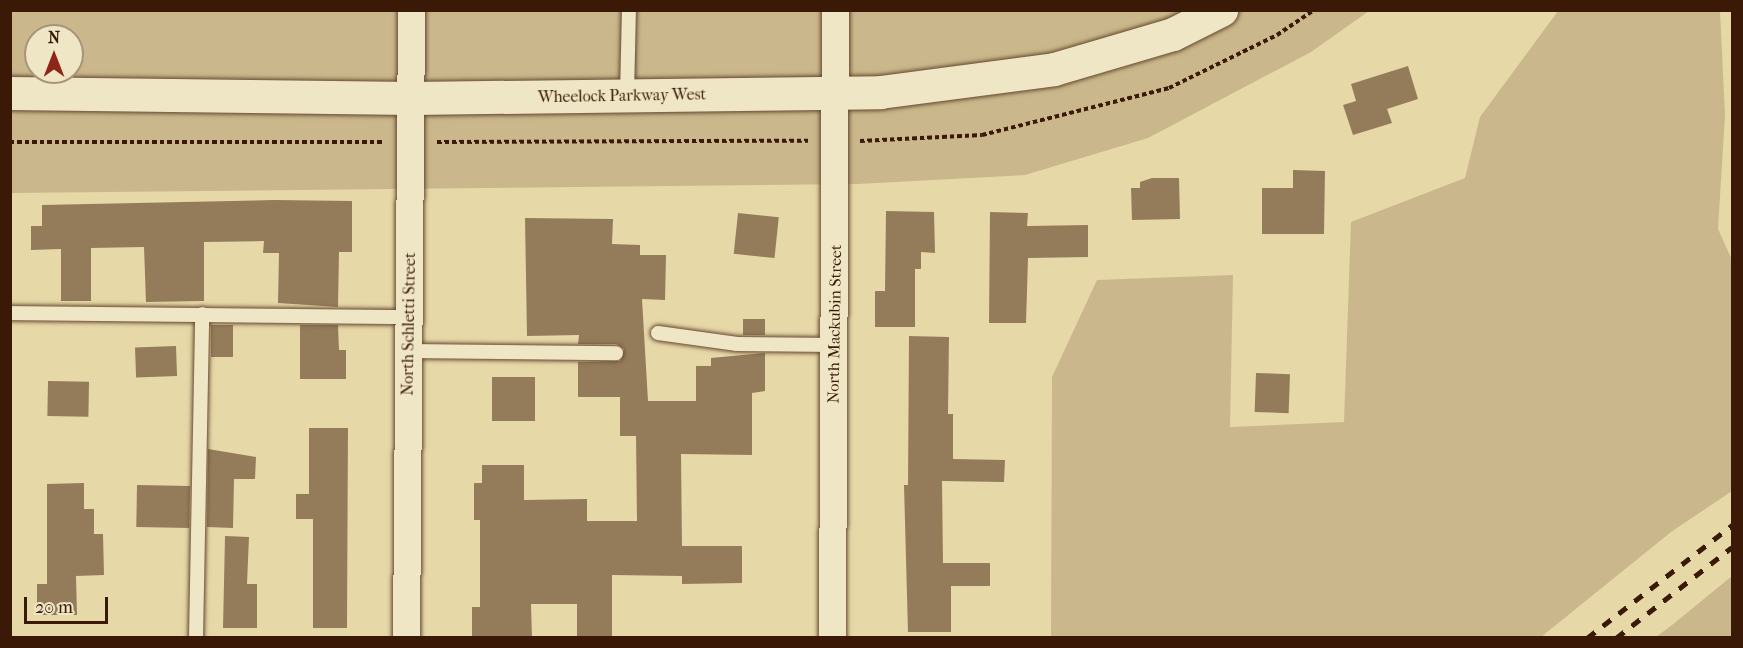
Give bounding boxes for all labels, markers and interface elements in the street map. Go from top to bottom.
north arrow [24,24,84,84]
text: N [48,28,60,47]
street label: Wheelock Parkway West [538,85,706,107]
street label: North Mackubin Street [824,244,846,404]
street label: North Schletti Street [398,252,420,396]
scale bar [27,585,111,623]
text: 20 m [35,597,73,618]

